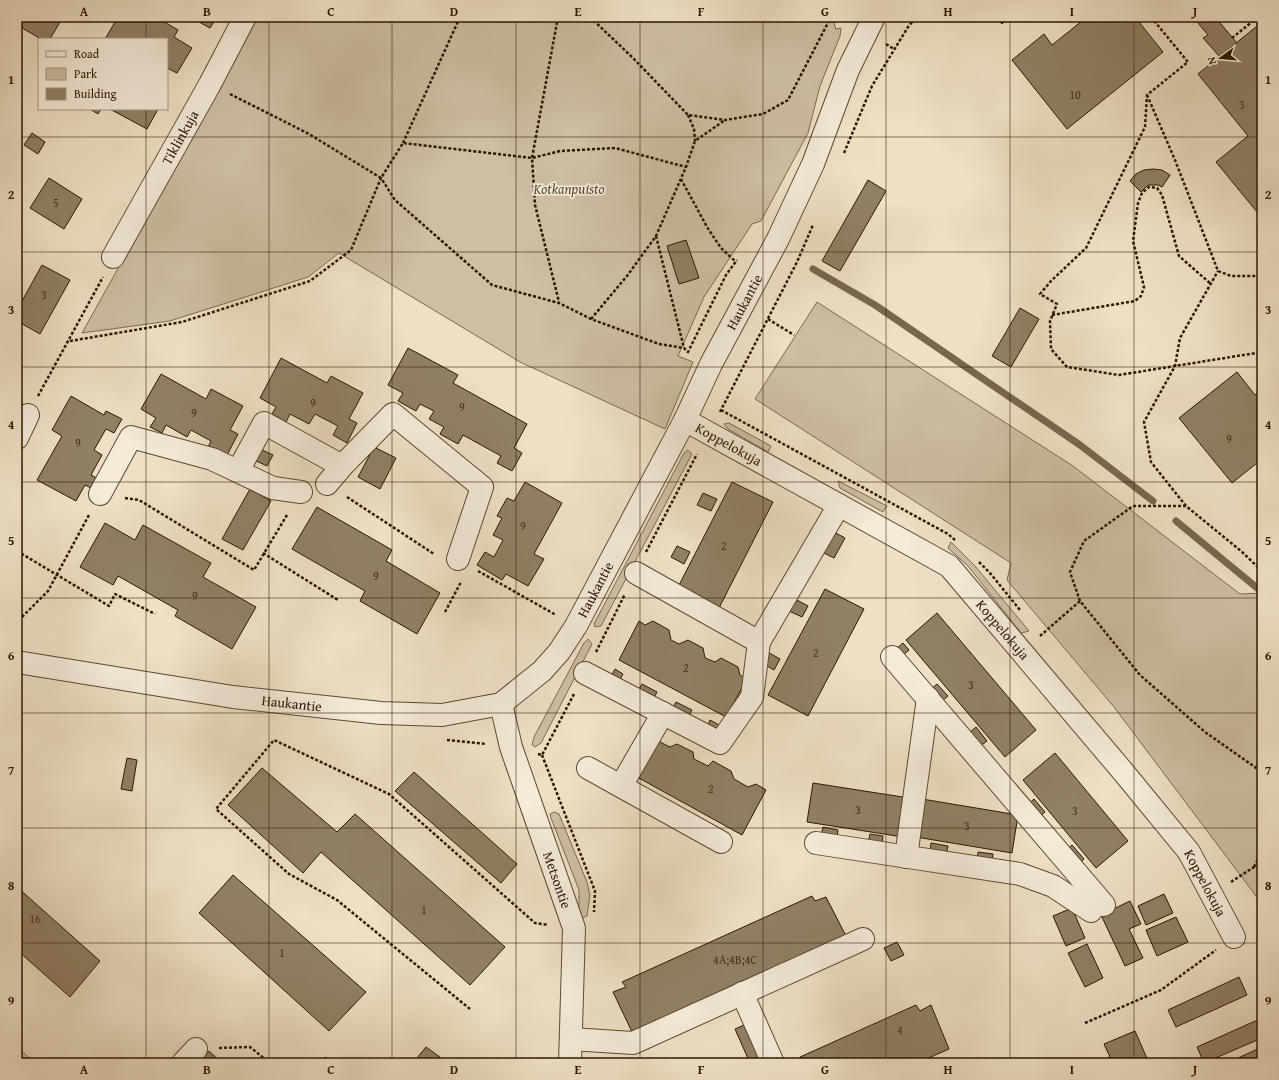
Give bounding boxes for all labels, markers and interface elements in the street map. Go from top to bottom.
text: A [80,2,89,21]
text: B [203,2,211,21]
text: C [327,2,335,21]
text: D [450,2,458,21]
text: E [575,2,582,21]
text: F [698,2,705,21]
text: G [821,2,829,21]
text: H [943,2,953,21]
text: I [1070,2,1074,21]
text: J [1191,2,1198,21]
legend [38,38,168,110]
north arrow [1201,38,1241,78]
text: Road [74,45,100,62]
text: N [1203,54,1220,66]
text: Park [74,65,98,82]
text: 1 [8,70,14,89]
text: 1 [1265,70,1271,89]
text: Building [74,85,117,102]
house number: 10 [1069,86,1081,103]
house number: 3 [1239,96,1245,113]
street label: Tiklinkuja [157,106,204,168]
park label: Kotkanpuisto [532,179,605,199]
text: 2 [8,185,15,204]
text: 2 [1265,185,1272,204]
house number: 5 [53,194,59,211]
street label: Haukantie [721,270,768,333]
house number: 3 [41,286,47,303]
text: 3 [8,300,14,319]
text: 3 [1265,300,1271,319]
house number: 9 [310,394,316,411]
house number: 9 [459,398,465,415]
house number: 9 [191,404,197,421]
text: 4 [8,415,15,434]
text: 4 [1265,415,1272,434]
street label: Koppelokuja [692,418,766,471]
house number: 9 [1226,430,1232,447]
house number: 9 [75,434,81,451]
house number: 9 [520,517,526,534]
text: 5 [8,531,15,550]
text: 5 [1265,531,1272,550]
house number: 2 [721,537,727,554]
street label: Haukantie [572,558,618,621]
house number: 9 [373,567,379,584]
house number: 9 [192,587,198,604]
street label: Koppelokuja [972,595,1034,664]
house number: 2 [813,644,819,661]
text: 6 [8,646,15,665]
text: 6 [1265,646,1272,665]
house number: 2 [683,659,689,676]
house number: 3 [968,676,974,693]
street label: Haukantie [261,690,323,717]
text: 7 [8,761,15,780]
text: 7 [1265,761,1272,780]
house number: 2 [708,780,714,797]
house number: 3 [855,801,861,818]
house number: 3 [1072,802,1078,819]
house number: 3 [964,817,970,834]
street label: Koppelokuja [1179,846,1232,920]
street label: Metsontie [538,849,577,912]
text: 8 [8,876,15,895]
text: 8 [1265,876,1272,895]
house number: 1 [421,901,427,918]
house number: 16 [29,910,41,927]
house number: 1 [279,944,285,961]
house number: 4A;4B;4C [713,951,757,968]
text: 9 [8,991,15,1010]
text: 9 [1265,991,1272,1010]
house number: 4 [897,1021,903,1038]
text: A [80,1060,89,1079]
text: B [203,1060,211,1079]
text: C [327,1060,335,1079]
text: D [450,1060,458,1079]
text: E [575,1060,582,1079]
text: F [698,1060,705,1079]
text: G [821,1060,829,1079]
text: H [943,1060,953,1079]
text: I [1070,1060,1074,1079]
text: J [1191,1060,1198,1079]

